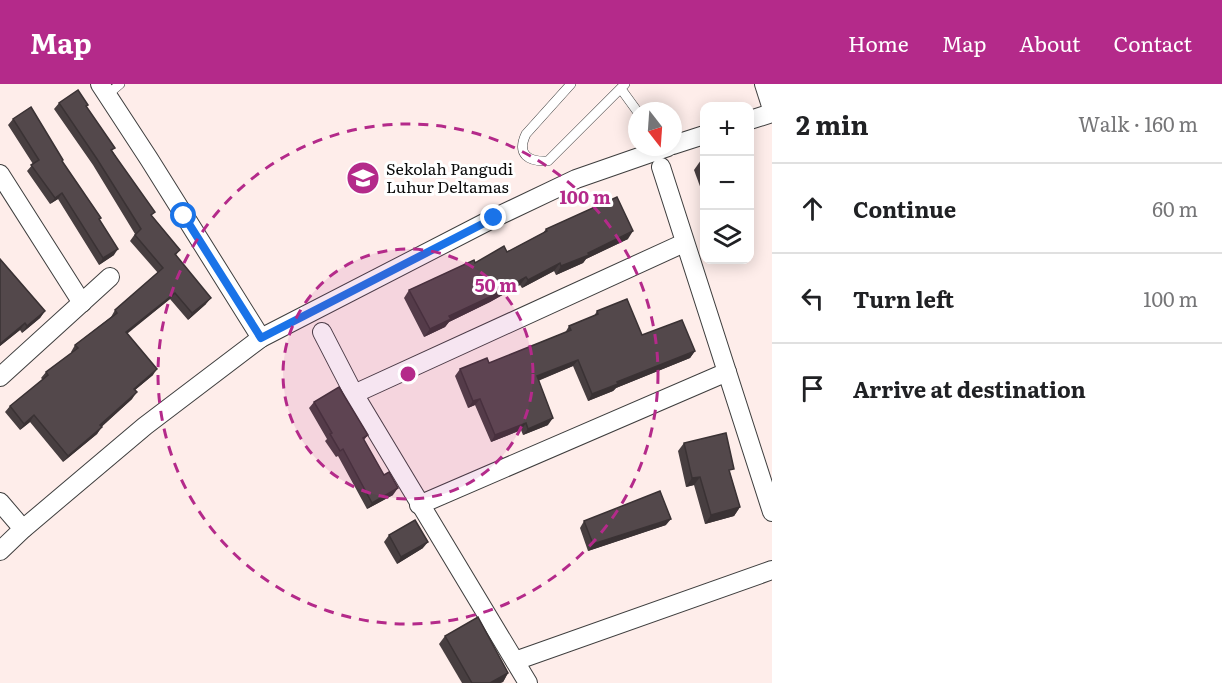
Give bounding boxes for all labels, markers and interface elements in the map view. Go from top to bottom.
text: Map [30,21,92,63]
text: Home [848,27,909,58]
text: Map [942,27,986,58]
text: About [1019,27,1081,58]
text: Contact [1114,27,1192,58]
north arrow [628,102,682,156]
map controls [700,102,754,264]
button: + [700,102,754,156]
text: 2 min [796,104,869,143]
text: Walk · 160 m [1078,108,1198,138]
place label: Sekolah Pangudi Luhur Deltamas [386,156,513,198]
button: − [700,156,754,210]
school or university icon: Sekolah Pangudi Luhur Deltamas [345,160,381,196]
text: 100 m [559,183,611,210]
icon: ahead [796,192,829,225]
text: Continue [853,192,956,225]
text: 60 m [1152,193,1198,223]
route start [170,202,196,228]
route end [480,204,506,230]
button: layers [700,210,754,264]
text: 50 m [475,271,517,298]
icon: left [796,282,829,315]
text: Turn left [853,282,954,315]
text: 100 m [1143,283,1198,313]
centre of rings [398,364,418,384]
icon: arrive [796,372,829,405]
text: Arrive at destination [853,372,1086,405]

